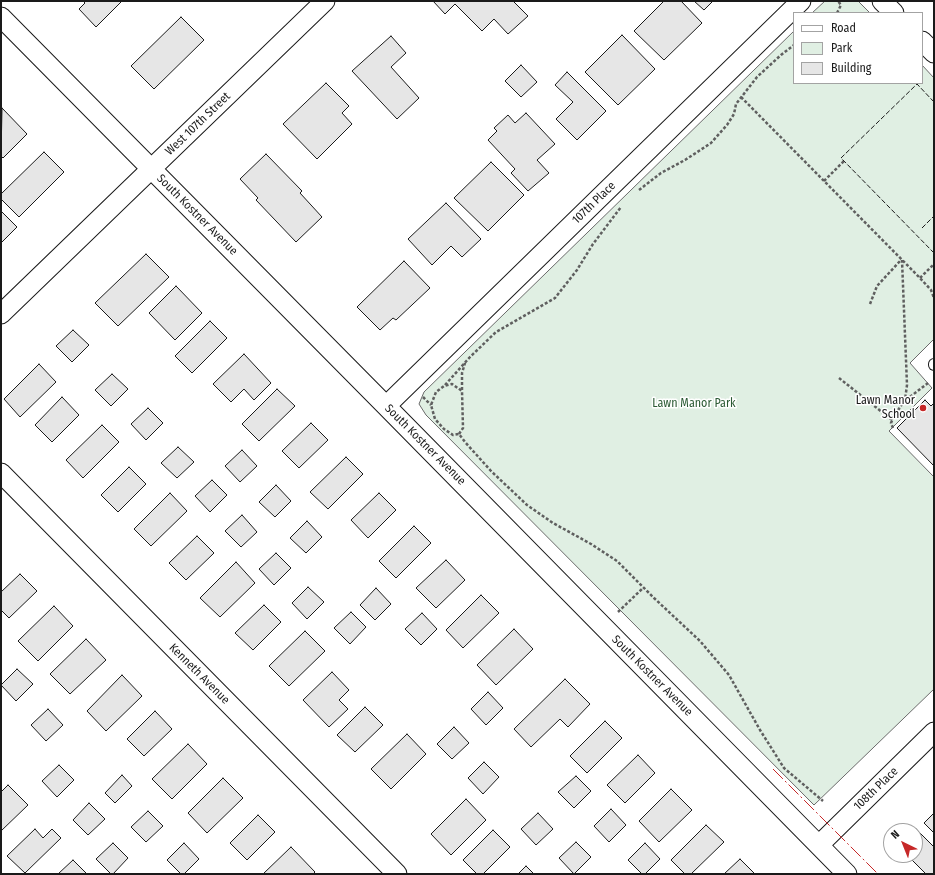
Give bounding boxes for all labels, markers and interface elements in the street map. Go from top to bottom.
legend [793,12,923,84]
text: Road [831,21,856,35]
text: Park [831,41,852,55]
text: Building [831,61,871,75]
street label: West 107th Street [162,89,234,159]
street label: South Kostner Avenue [154,172,240,258]
street label: 107th Place [569,179,619,227]
place label: Lawn Manor School [856,394,915,422]
park label: Lawn Manor Park [652,397,736,411]
street label: South Kostner Avenue [382,402,468,488]
marker: Lawn Manor School [918,403,928,413]
street label: South Kostner Avenue [609,633,695,719]
street label: Kenneth Avenue [166,641,232,707]
street label: 108th Place [851,764,901,814]
north arrow [883,823,923,863]
text: N [888,828,902,842]

